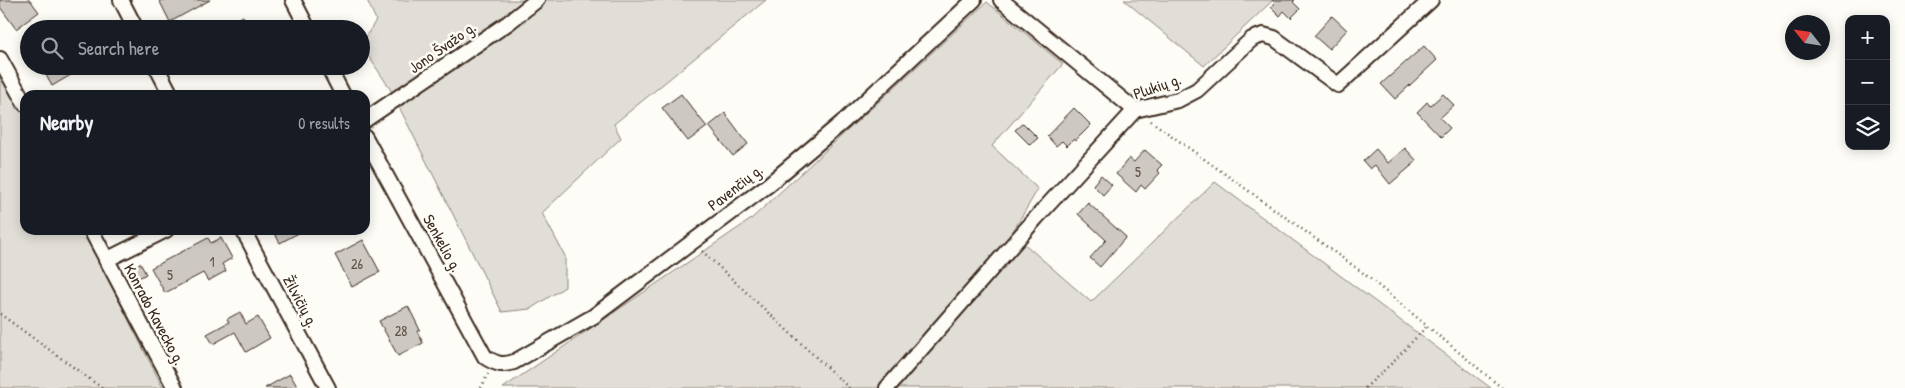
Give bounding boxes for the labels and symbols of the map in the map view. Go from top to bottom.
north arrow [1785,15,1830,60]
street label: Jono Švažo g. [404,16,480,78]
street label: Plukių g. [1130,68,1184,104]
street label: Pavenčių g. [703,159,767,215]
house number: 5 [1135,162,1141,181]
street label: Senkelio g. [418,210,468,276]
house number: 1 [209,252,215,271]
house number: 26 [351,254,363,273]
street label: Konrado Kavecko g. [119,259,191,369]
house number: 5 [167,265,173,284]
street label: Žilvičių g. [278,271,324,331]
house number: 28 [395,321,407,340]

